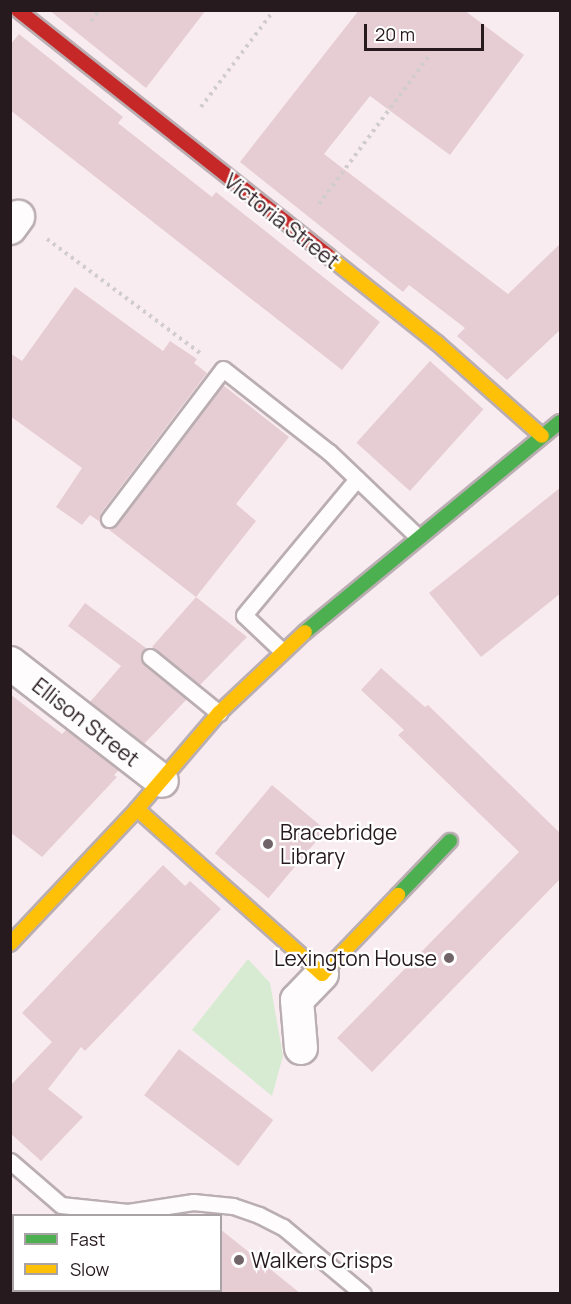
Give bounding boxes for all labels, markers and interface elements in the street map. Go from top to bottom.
scale bar [367,12,487,50]
text: 20 m [375,22,415,46]
street label: Victoria Street [219,168,345,274]
street label: Ellison Street [28,673,144,771]
place label: Bracebridge Library [280,819,397,869]
marker: Bracebridge Library [261,837,275,851]
place label: Lexington House [274,945,437,971]
marker: Lexington House [442,951,456,965]
legend [12,1214,222,1292]
text: Fast [70,1227,105,1251]
place label: Walkers Crisps [251,1247,393,1273]
marker: Walkers Crisps [232,1253,246,1267]
text: Slow [70,1257,109,1281]

